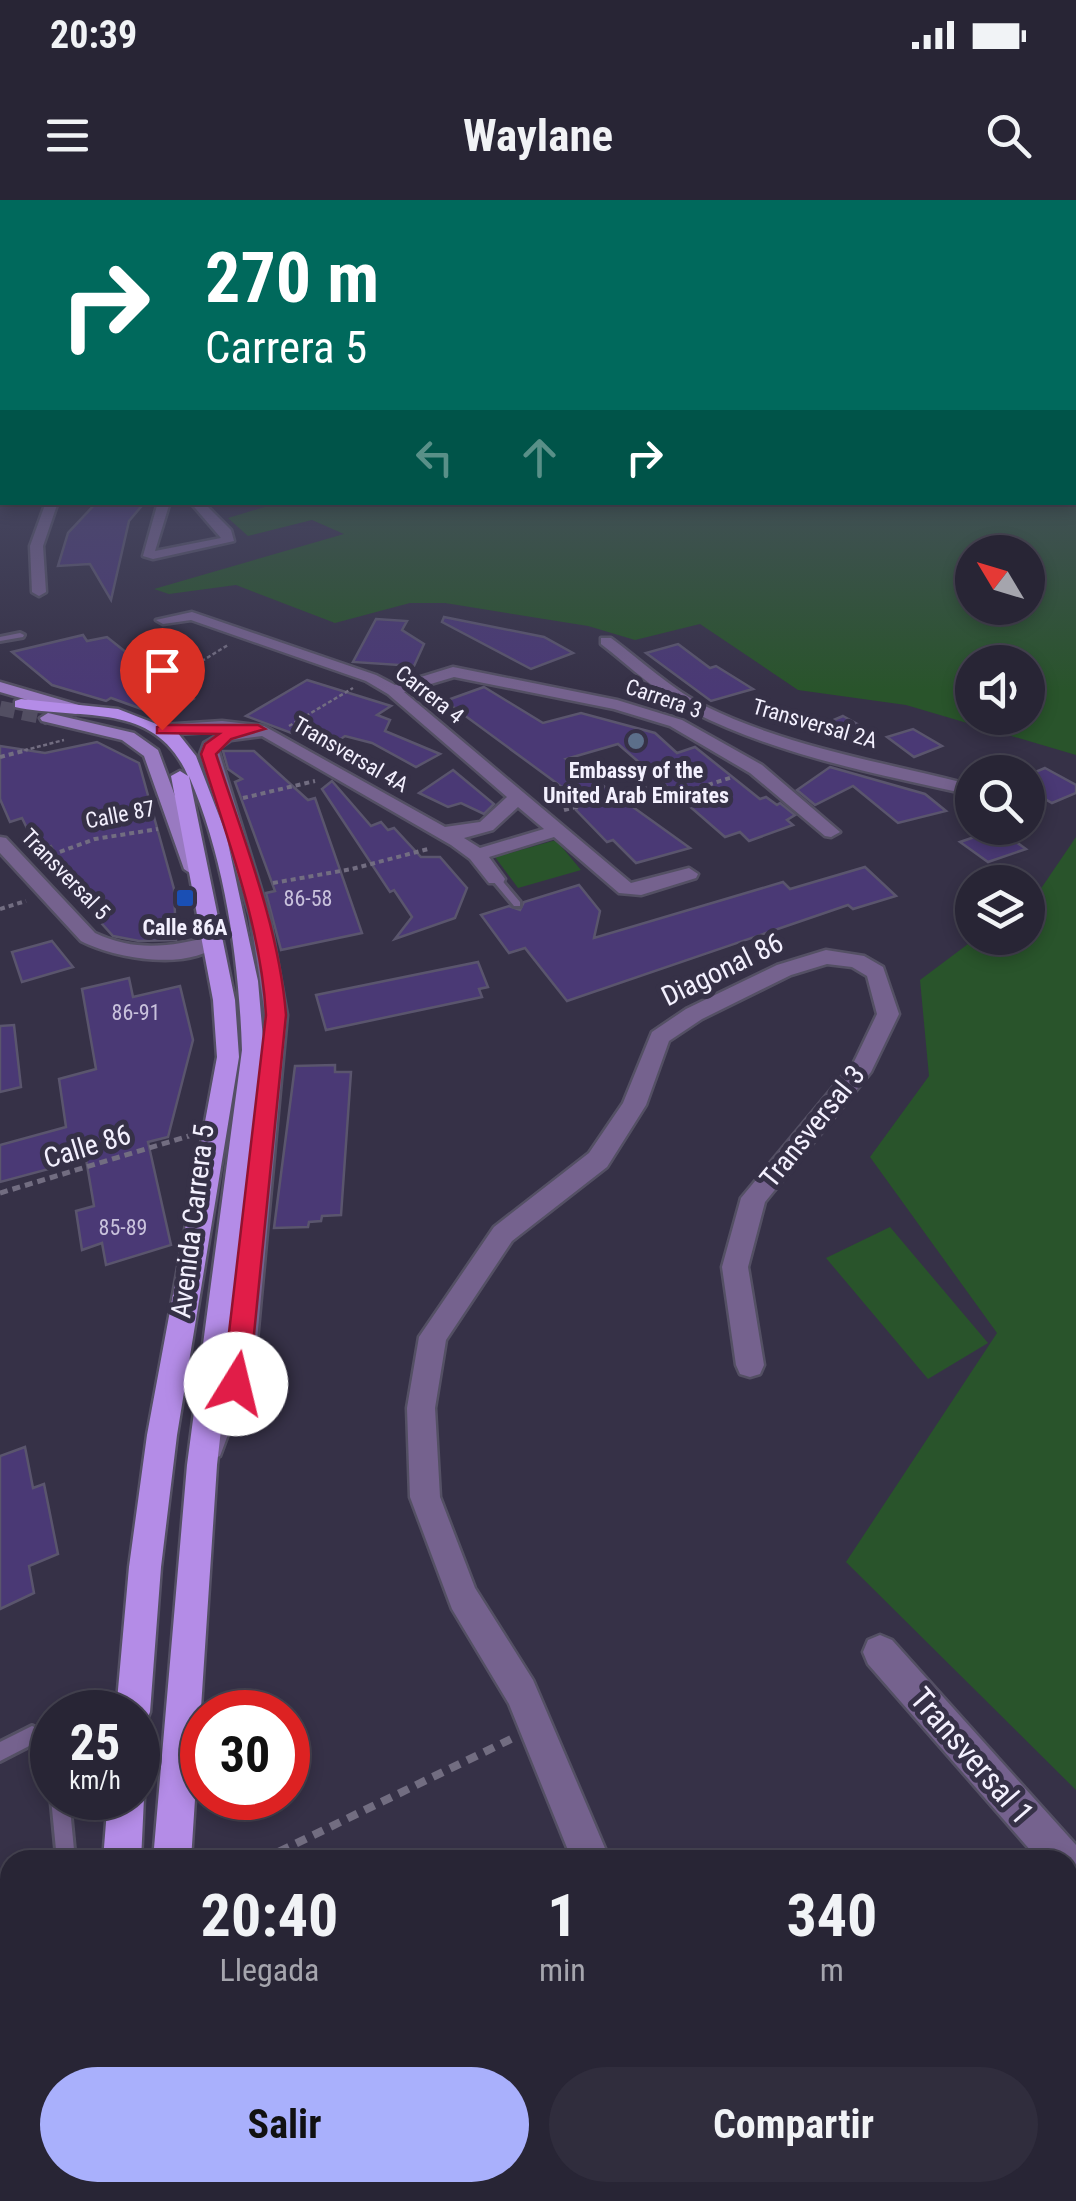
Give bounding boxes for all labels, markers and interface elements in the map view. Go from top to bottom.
text: 20:39 [50,13,137,57]
icon: menu [40,108,95,163]
icon: search [981,108,1036,163]
text: Waylane [463,109,613,162]
text: 270 m [205,237,379,319]
icon: right [40,240,170,370]
text: Carrera 5 [205,321,367,374]
icon: left [407,430,462,485]
icon: ahead [512,430,567,485]
icon: right [617,430,672,485]
north arrow [955,535,1045,625]
map controls [955,535,1045,955]
pin [120,628,205,731]
icon: arrive [135,643,190,698]
button: sound [955,645,1045,735]
street label: Carrera 4 [391,660,469,729]
street label: Carrera 3 [622,674,705,723]
street label: Transversal 2A [750,694,880,753]
street label: Transversal 4A [289,711,413,798]
marker: Embassy of the United Arab Emirates [625,730,647,752]
button: search [955,755,1045,845]
place label: Embassy of the United Arab Emirates [543,758,729,808]
street label: Calle 87 [83,796,157,833]
street label: Transversal 5 [16,824,115,925]
button: layers [955,865,1045,955]
house number: 86-58 [284,886,332,911]
marker: Calle 86A [174,887,196,909]
place label: Calle 86A [143,915,227,940]
street label: Diagonal 86 [656,926,788,1013]
house number: 86-91 [112,1000,160,1025]
street label: Transversal 3 [753,1059,872,1194]
street label: Calle 86 [40,1118,135,1175]
street label: Avenida Carrera 5 [164,1122,221,1320]
house number: 85-89 [99,1215,147,1240]
position arrow [184,1332,288,1436]
street label: Transversal 1 [902,1680,1042,1832]
speed limit sign: 30 [180,1690,310,1820]
text: 25 [70,1714,120,1772]
text: km/h [69,1766,121,1795]
text: 20:40 [201,1880,338,1951]
text: 1 [547,1880,578,1951]
text: 340 [786,1880,877,1951]
text: Llegada [220,1951,319,1989]
text: min [539,1951,586,1989]
text: m [820,1951,844,1989]
button: Salir [40,2067,529,2182]
button: Compartir [549,2067,1038,2182]

